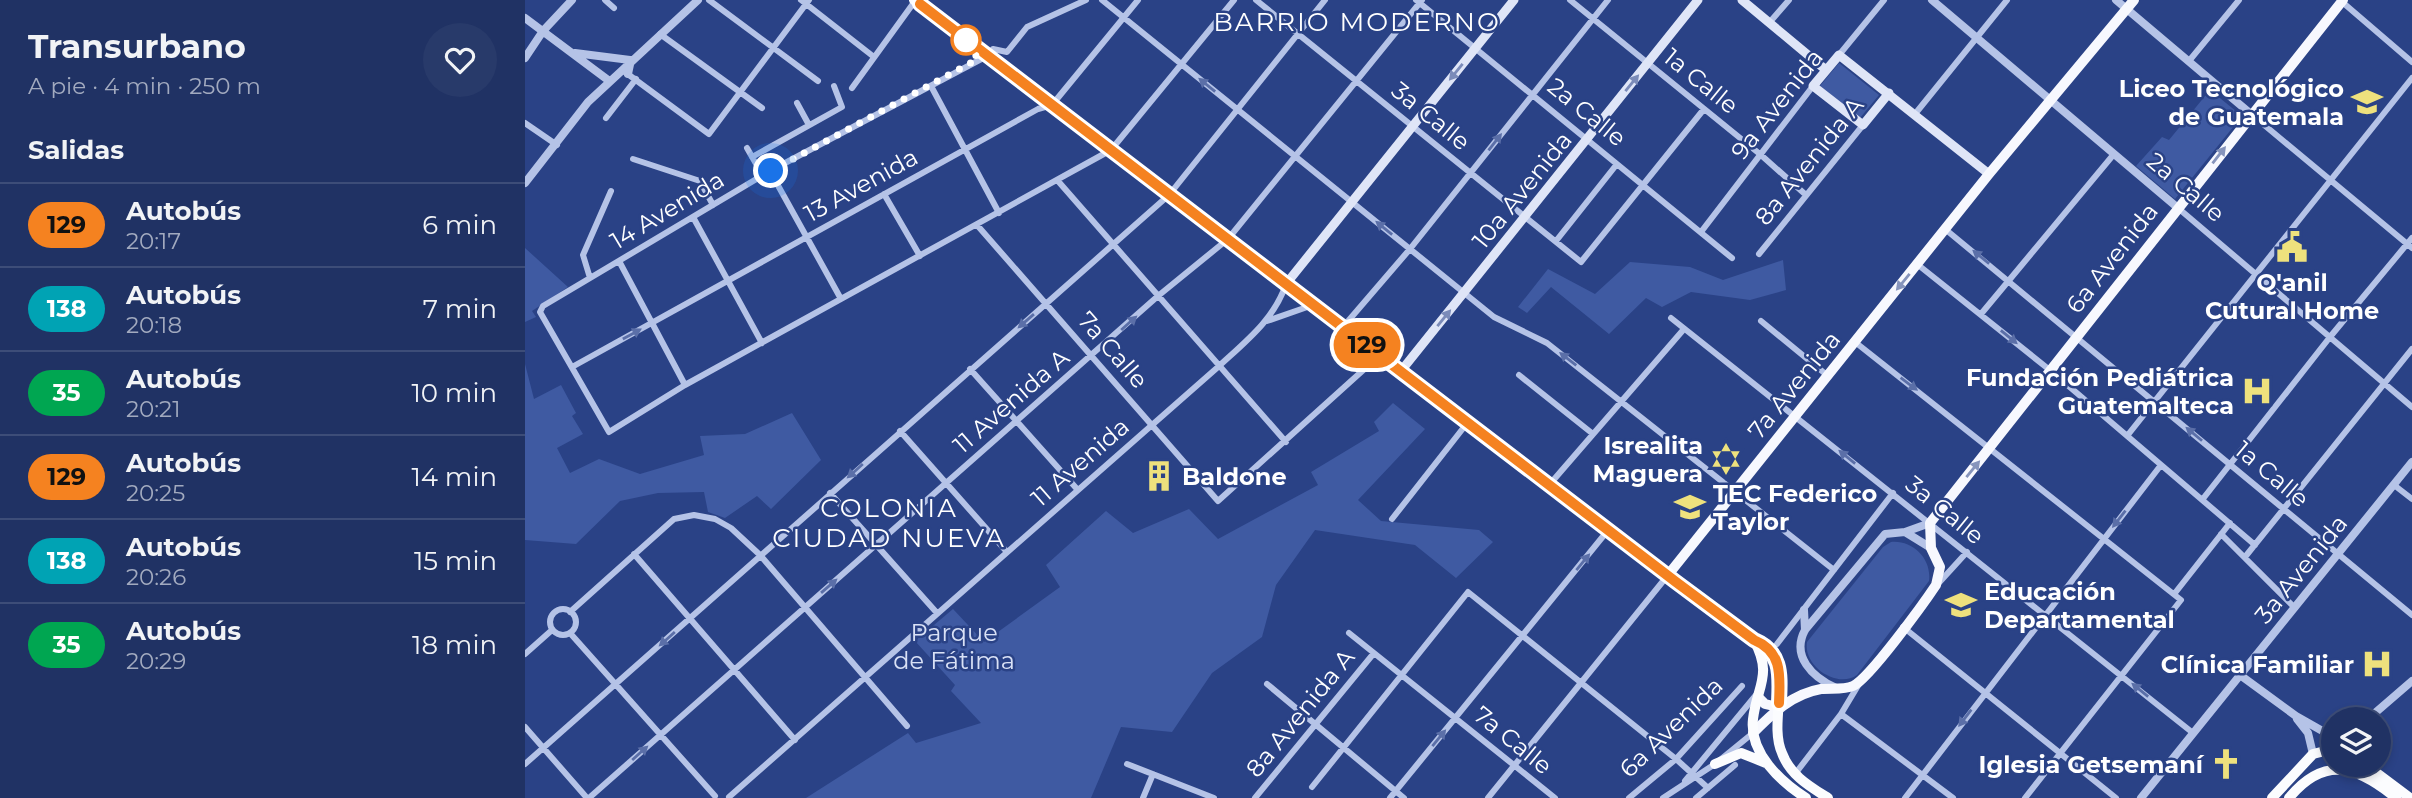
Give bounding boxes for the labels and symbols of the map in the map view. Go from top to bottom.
district label: BARRIO MODERNO [1213,6,1501,38]
unlabelled marker [951,25,981,55]
street label: 1a Calle [1658,42,1744,120]
street label: 9a Avenida [1725,43,1829,165]
one-way arrow [1448,63,1463,81]
street label: 2a Calle [1542,72,1632,152]
place label: Liceo Tecnológico de Guatemala [2119,74,2344,131]
one-way arrow [1625,75,1640,93]
street label: 3a Calle [1386,76,1476,156]
one-way arrow [1198,77,1216,92]
school or university icon: Liceo Tecnológico de Guatemala [2350,85,2384,119]
street label: 8a Avenida A [1749,91,1870,231]
street label: 10a Avenida [1466,126,1578,254]
one-way arrow [1488,133,1502,151]
street label: 13 Avenida [799,142,923,228]
street label: 2a Calle [2141,146,2231,228]
one-way arrow [2211,147,2226,164]
your location [753,153,788,188]
street label: 14 Avenida [605,165,729,255]
street label: 6a Avenida [2060,197,2164,319]
one-way arrow [1375,220,1393,235]
public building icon: Q'anil Cutural Home [2275,230,2309,264]
one-way arrow [1973,250,1991,265]
place label: Q'anil Cutural Home [2205,268,2379,325]
one-way arrow [1895,273,1910,291]
street label: 7a Calle [1072,306,1154,394]
one-way arrow [1436,310,1451,327]
one-way arrow [1018,312,1035,328]
one-way arrow [1120,315,1137,331]
line badge: 129 [1327,322,1407,368]
street label: 7a Avenida [1742,325,1846,445]
one-way arrow [622,328,641,340]
one-way arrow [2000,329,2017,344]
street label: 11 Avenida A [947,342,1075,459]
one-way arrow [1559,352,1577,367]
place label: Fundación Pediátrica Guatemalteca [1966,363,2234,420]
hospital icon: Fundación Pediátrica Guatemalteca [2240,374,2274,408]
one-way arrow [1899,376,1917,391]
street label: 11 Avenida [1025,412,1135,512]
one-way arrow [2186,426,2204,441]
place label: Isrealita Maguera [1593,431,1703,488]
street label: 1a Calle [2229,435,2315,513]
synagogue icon: Isrealita Maguera [1709,442,1743,476]
one-way arrow [1839,449,1857,464]
building icon: Baldone [1142,459,1176,493]
one-way arrow [1965,461,1980,479]
place label: Baldone [1182,462,1287,491]
one-way arrow [846,463,864,479]
street label: 3a Calle [1900,470,1990,550]
place label: TEC Federico Taylor [1713,479,1877,536]
school or university icon: TEC Federico Taylor [1673,490,1707,524]
district label: COLONIA CIUDAD NUEVA [772,492,1006,554]
one-way arrow [2111,509,2126,527]
street label: 3a Avenida [2249,509,2353,629]
one-way arrow [1575,553,1590,571]
place label: Educación Departamental [1984,577,2175,634]
one-way arrow [821,579,838,594]
school or university icon: Educación Departamental [1944,588,1978,622]
park label: Parque de Fátima [893,618,1015,675]
one-way arrow [659,630,676,646]
street label: 8a Avenida A [1240,643,1361,783]
hospital icon: Clínica Familiar [2360,647,2394,681]
place label: Clínica Familiar [2161,650,2354,679]
street label: 6a Avenida [1613,671,1729,783]
one-way arrow [2131,684,2149,698]
street label: 7a Calle [1468,700,1558,780]
one-way arrow [1958,709,1972,727]
one-way arrow [1431,729,1446,747]
one-way arrow [631,745,649,761]
church icon: Iglesia Getsemaní [2209,747,2243,781]
place label: Iglesia Getsemaní [1979,750,2205,779]

